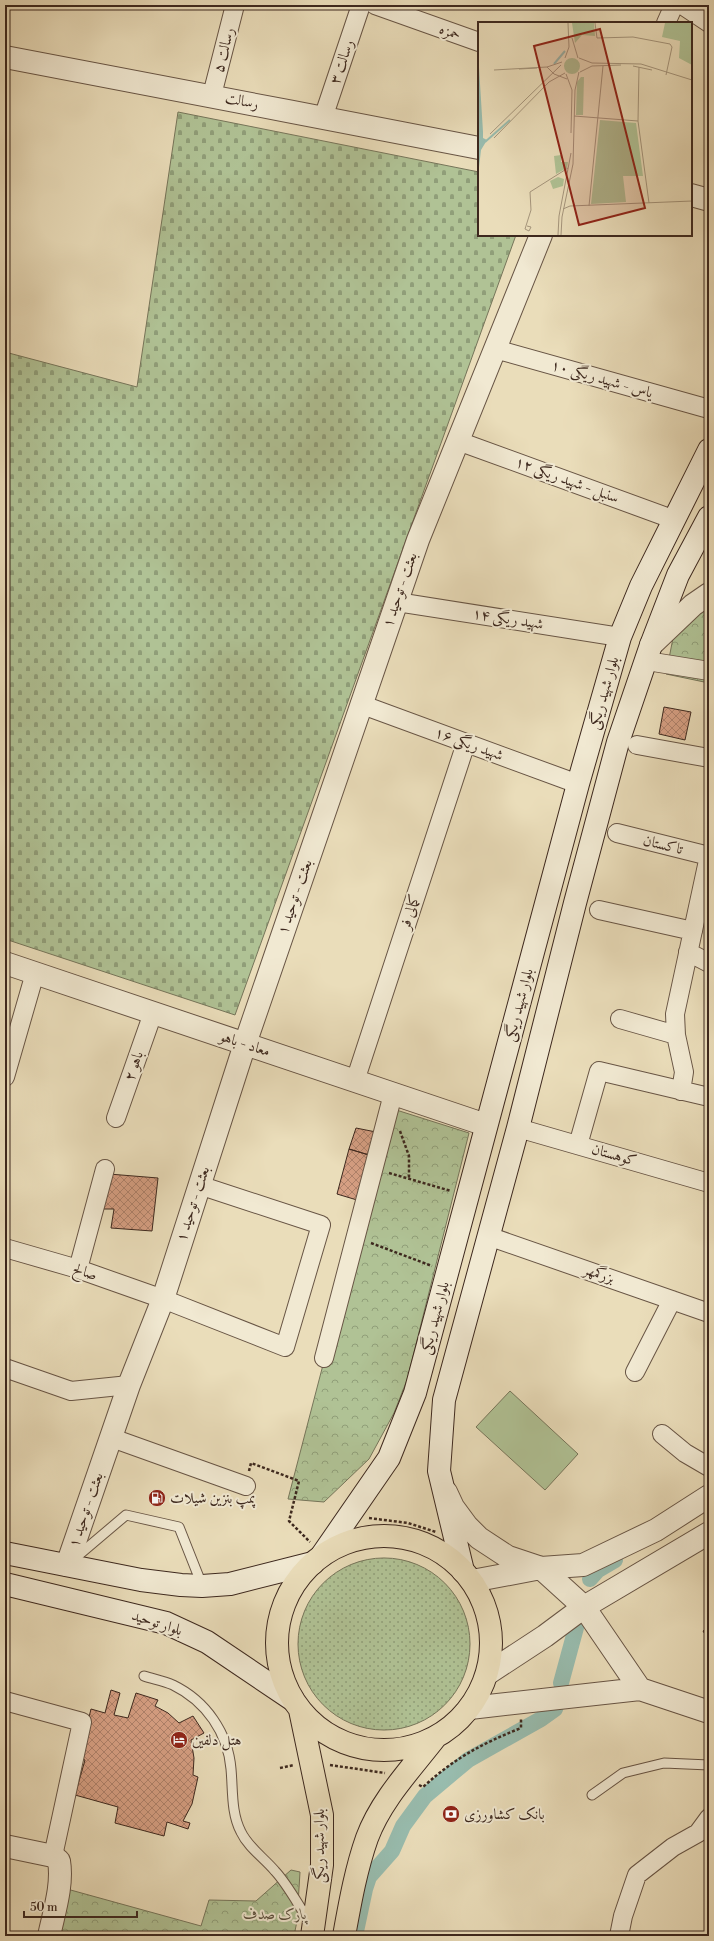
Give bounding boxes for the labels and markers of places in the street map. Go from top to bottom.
fuel station icon: پمپ بنزین شیلات [147,1488,167,1508]
place label: پمپ بنزین شیلات [170,1489,255,1509]
hotel icon: هتل دلفین [169,1730,189,1750]
place label: هتل دلفین [192,1731,242,1751]
bank icon: بانک کشاورزی [441,1804,461,1824]
place label: بانک کشاورزی [464,1805,545,1824]

